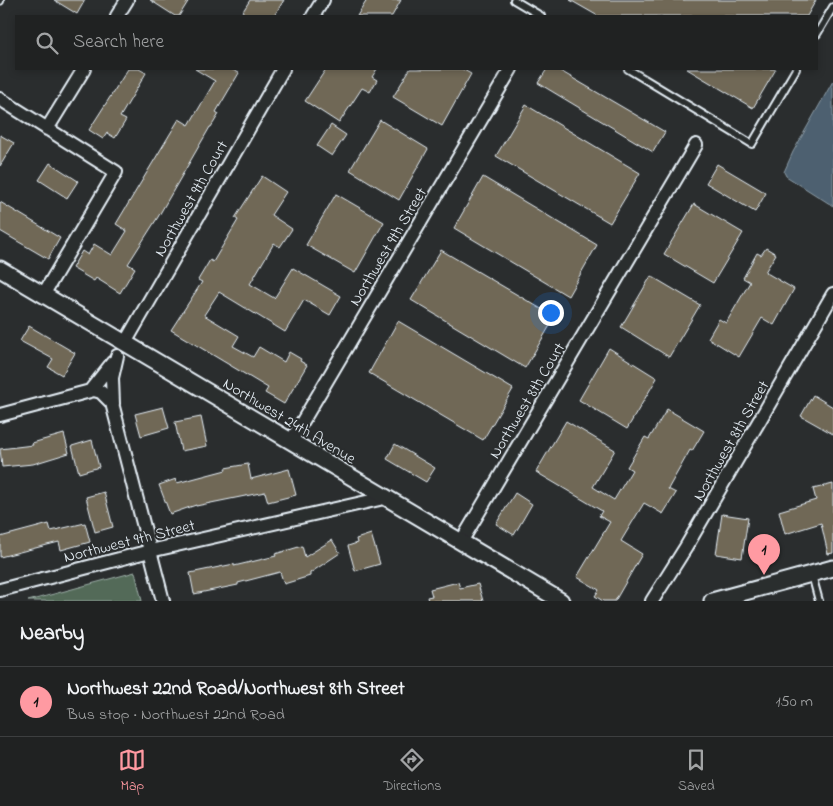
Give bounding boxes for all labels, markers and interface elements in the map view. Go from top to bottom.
search box [15,15,818,70]
icon: search [33,29,61,57]
text: Search here [73,29,164,56]
street label: Northwest 9th Court [149,136,235,262]
street label: Northwest 9th Street [344,183,434,311]
your location [538,300,564,326]
street label: Northwest 8th Court [483,338,572,464]
street label: Northwest 24th Avenue [218,372,361,471]
street label: Northwest 8th Street [687,376,776,506]
street label: Northwest 9th Street [61,514,198,570]
pin: 1 [748,534,780,575]
text: Nearby [20,619,84,649]
text: Northwest 22nd Road/Northwest 8th Street [67,676,405,703]
text: 1 [33,690,39,714]
text: 150 m [775,690,813,714]
text: Bus stop · Northwest 22nd Road [67,703,285,727]
tab: Map [118,746,146,797]
tab: Directions [383,746,441,797]
tab: Saved [678,746,715,797]

